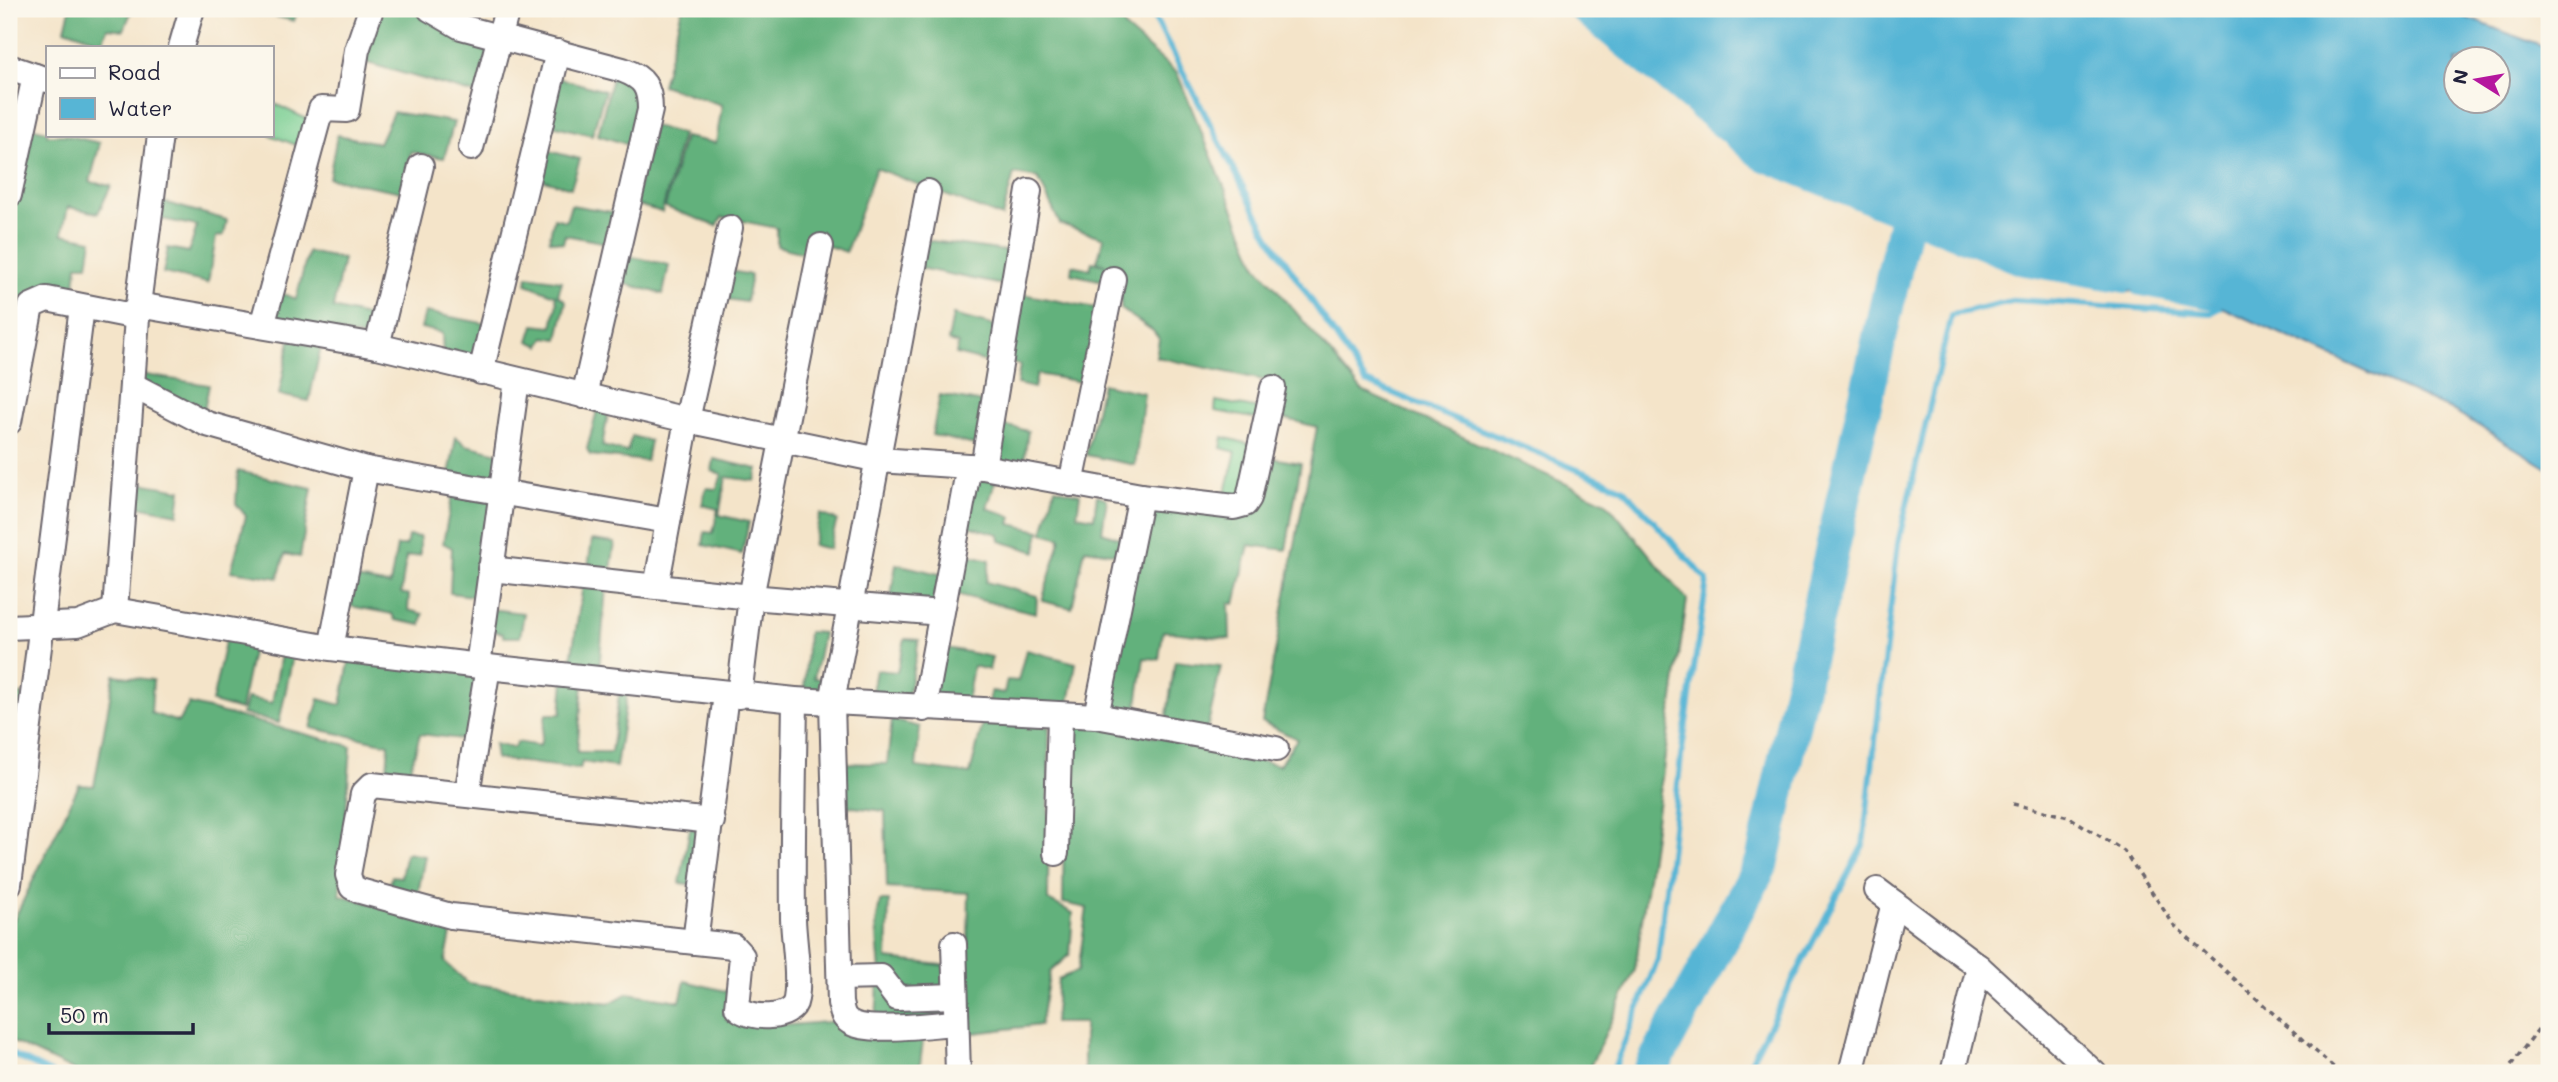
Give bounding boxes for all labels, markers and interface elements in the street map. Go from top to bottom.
legend [46,46,273,136]
north arrow [2442,46,2512,116]
text: Road [108,58,160,85]
text: N [2446,67,2473,86]
text: Water [108,94,172,121]
scale bar [49,991,192,1035]
text: 50 m [60,1001,109,1028]

